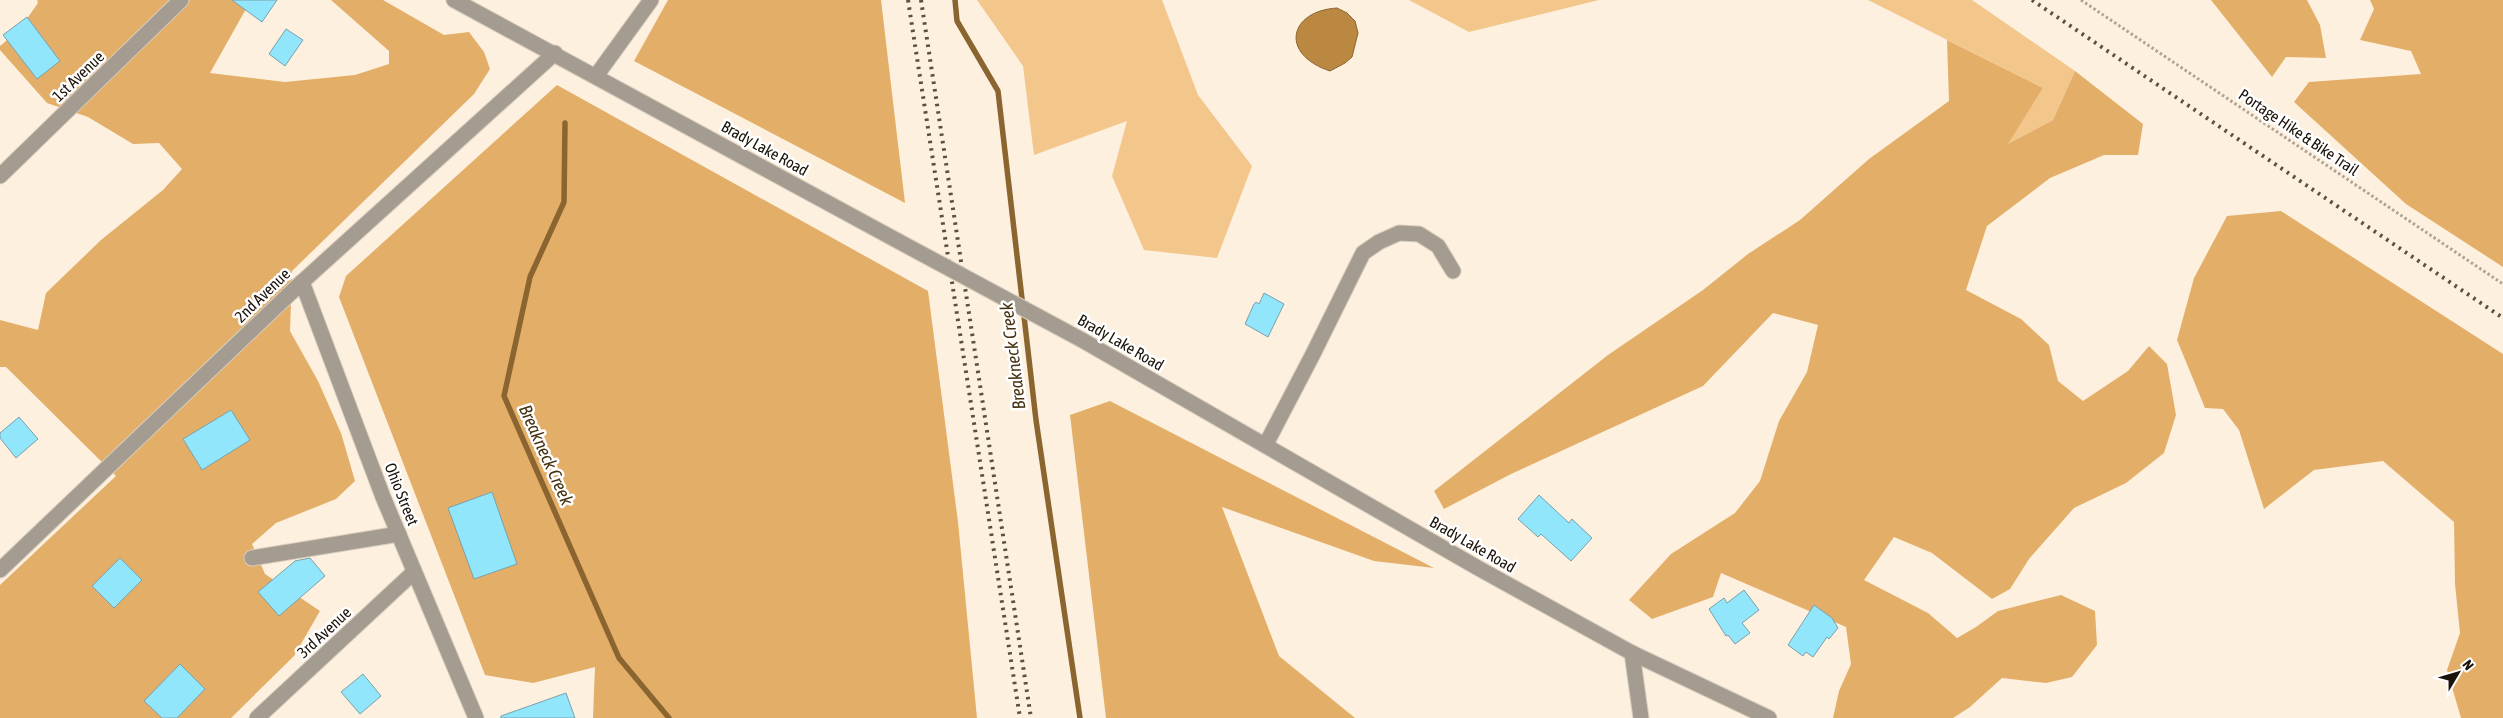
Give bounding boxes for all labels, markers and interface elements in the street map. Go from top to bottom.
street label: 1st Avenue [49,47,107,105]
street label: Portage Hike & Bike Trail [2235,85,2363,180]
street label: Brady Lake Road [718,117,811,180]
street label: 2nd Avenue [231,264,293,326]
water label: Breakneck Creek [995,300,1029,411]
street label: Brady Lake Road [1074,310,1167,375]
water label: Breakneck Creek [515,401,578,509]
street label: Ohio Street [381,460,423,528]
street label: Brady Lake Road [1426,512,1519,577]
street label: 3rd Avenue [294,603,354,661]
north arrow [2433,648,2483,698]
text: N [2459,657,2477,673]

